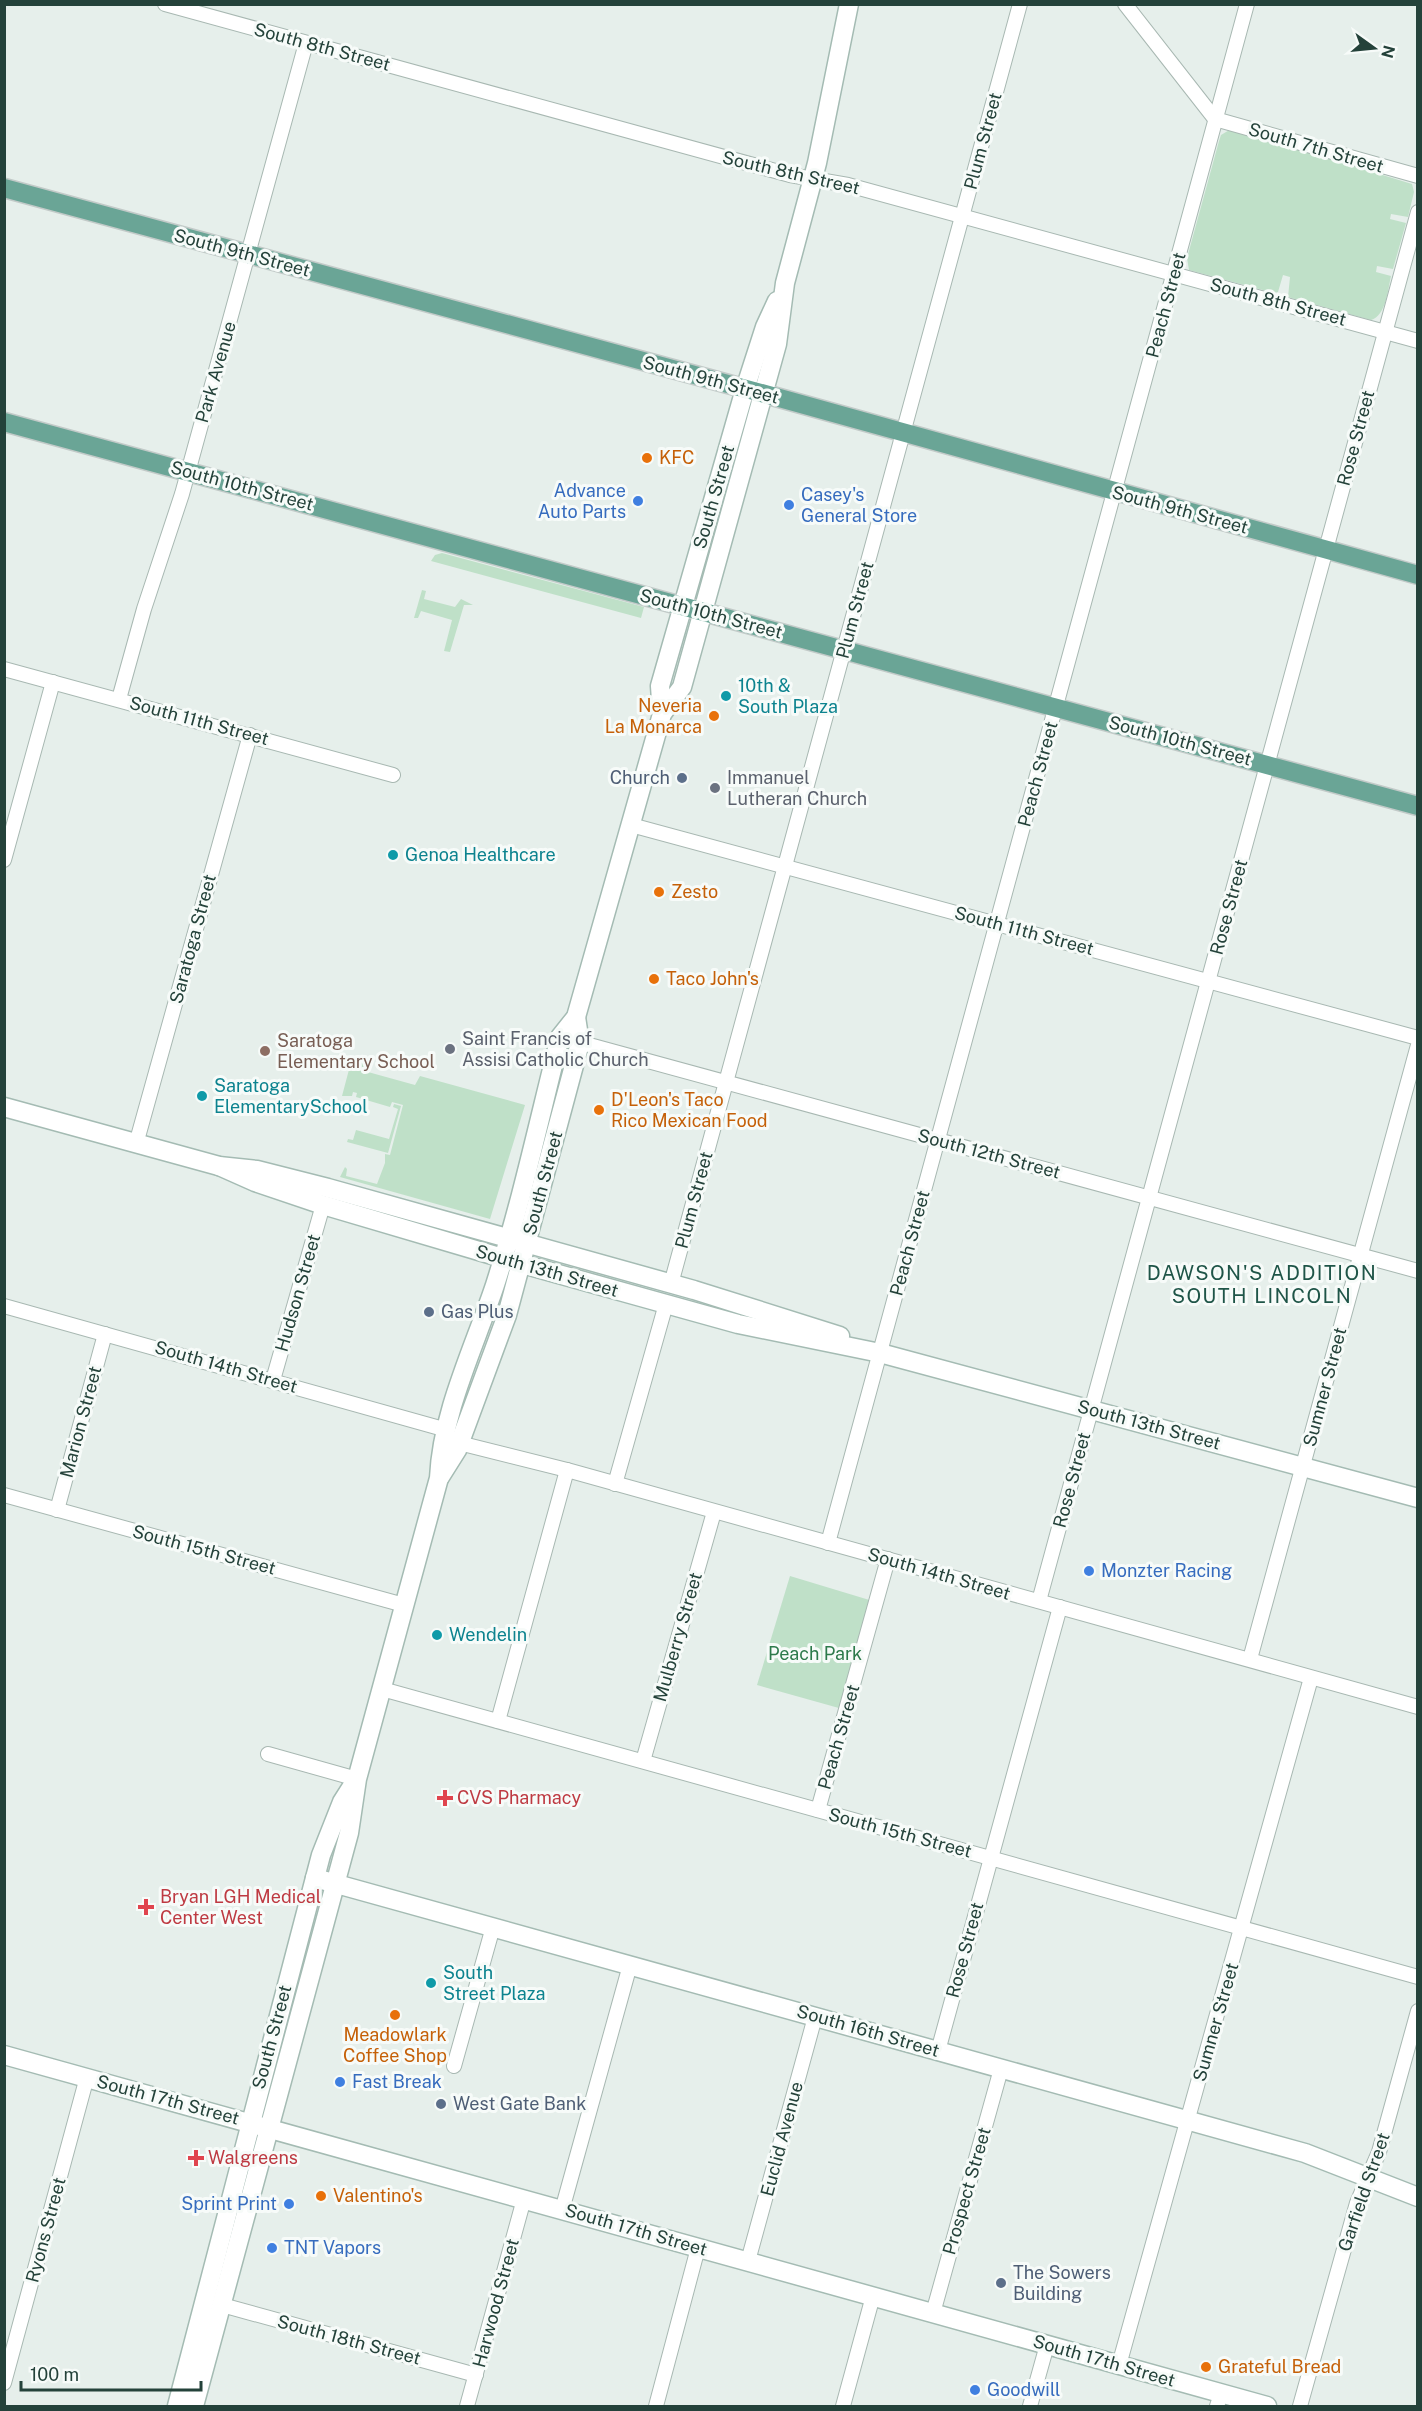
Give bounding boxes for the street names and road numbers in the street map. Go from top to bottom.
street label: South 8th Street [252,18,393,75]
street label: Plum Street [959,90,1006,192]
street label: South 7th Street [1246,118,1386,177]
street label: South 8th Street [720,146,862,199]
street label: South 9th Street [172,224,312,281]
street label: Peach Street [1141,250,1190,360]
street label: South 8th Street [1208,273,1349,330]
street label: Park Avenue [191,319,240,425]
street label: South 9th Street [641,351,781,408]
street label: Rose Street [1333,388,1378,488]
street label: South Street [689,443,738,551]
street label: South 10th Street [168,456,316,515]
street label: South 9th Street [1110,481,1250,538]
street label: Plum Street [831,559,878,661]
street label: South 10th Street [637,584,785,643]
street label: South 11th Street [127,692,271,749]
street label: South 10th Street [1106,711,1254,770]
street label: Peach Street [1013,719,1062,829]
street label: Rose Street [1206,857,1251,957]
street label: Saratoga Street [165,872,220,1006]
street label: South 11th Street [952,902,1096,959]
street label: South 12th Street [916,1124,1063,1183]
street label: South Street [519,1128,567,1237]
street label: Plum Street [670,1149,717,1251]
street label: Peach Street [885,1188,934,1298]
street label: Hudson Street [271,1232,324,1354]
street label: South 13th Street [473,1240,621,1301]
street label: Sumner Street [1298,1325,1351,1449]
street label: South 14th Street [152,1336,300,1397]
street label: Marion Street [56,1364,106,1480]
street label: South 13th Street [1075,1395,1223,1454]
street label: Rose Street [1049,1430,1094,1530]
street label: South 15th Street [130,1520,278,1579]
street label: South 14th Street [865,1543,1013,1604]
street label: Mulberry Street [649,1570,706,1704]
street label: Peach Street [813,1682,864,1792]
street label: South 15th Street [826,1803,974,1862]
street label: Rose Street [942,1900,987,2000]
street label: Sumner Street [1189,1960,1243,2084]
street label: South Street [248,1982,296,2091]
street label: South 16th Street [794,2000,942,2061]
street label: South 17th Street [94,2070,242,2129]
street label: Euclid Avenue [756,2079,807,2199]
street label: Prospect Street [938,2125,995,2257]
street label: Garfield Street [1333,2130,1394,2254]
street label: Ryons Street [21,2175,70,2285]
street label: South 17th Street [563,2199,710,2260]
street label: Harwood Street [468,2236,523,2370]
street label: South 18th Street [275,2310,423,2369]
street label: South 17th Street [1031,2330,1178,2391]

